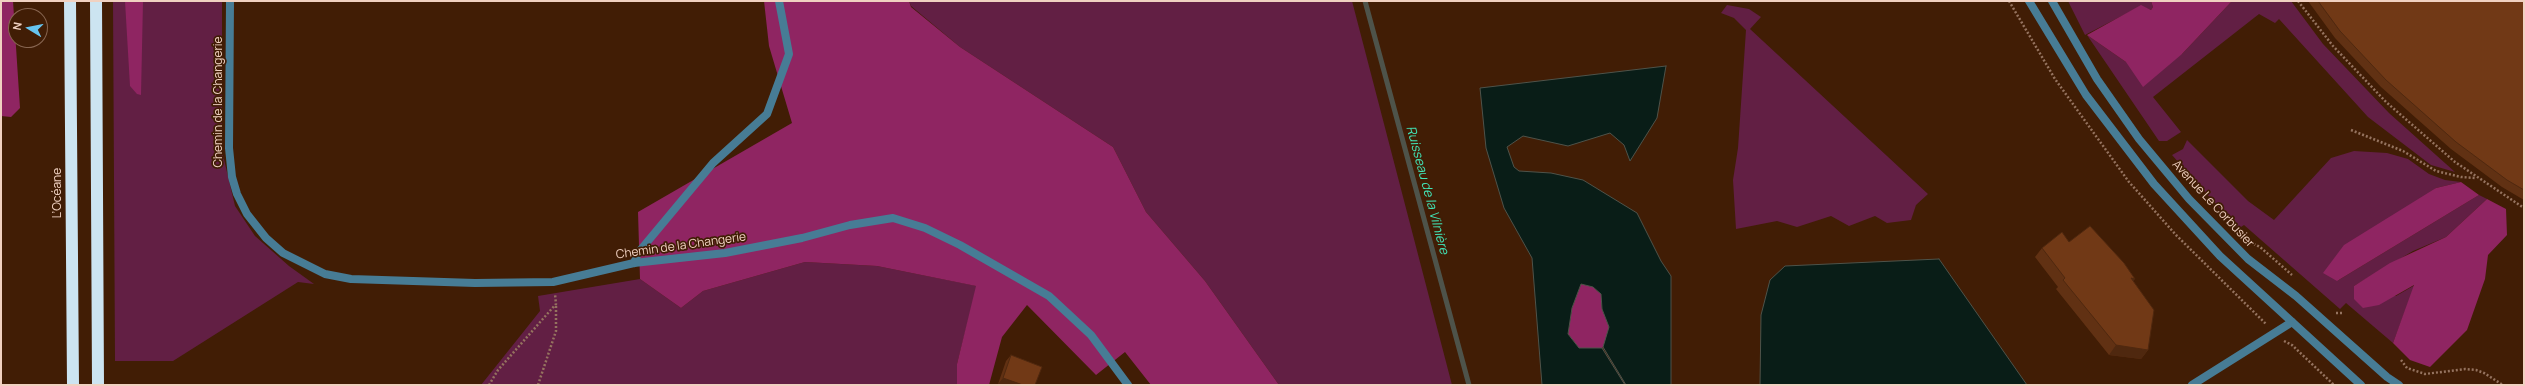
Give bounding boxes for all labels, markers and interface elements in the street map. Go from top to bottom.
north arrow [8,8,48,48]
text: N [9,21,25,31]
street label: Chemin de la Changerie [212,36,226,168]
water label: Ruisseau de la Vilnière [1402,124,1452,256]
street label: Avenue Le Corbusier [2169,158,2257,250]
street label: L’Océane [51,168,65,218]
street label: Chemin de la Changerie [615,230,747,262]

